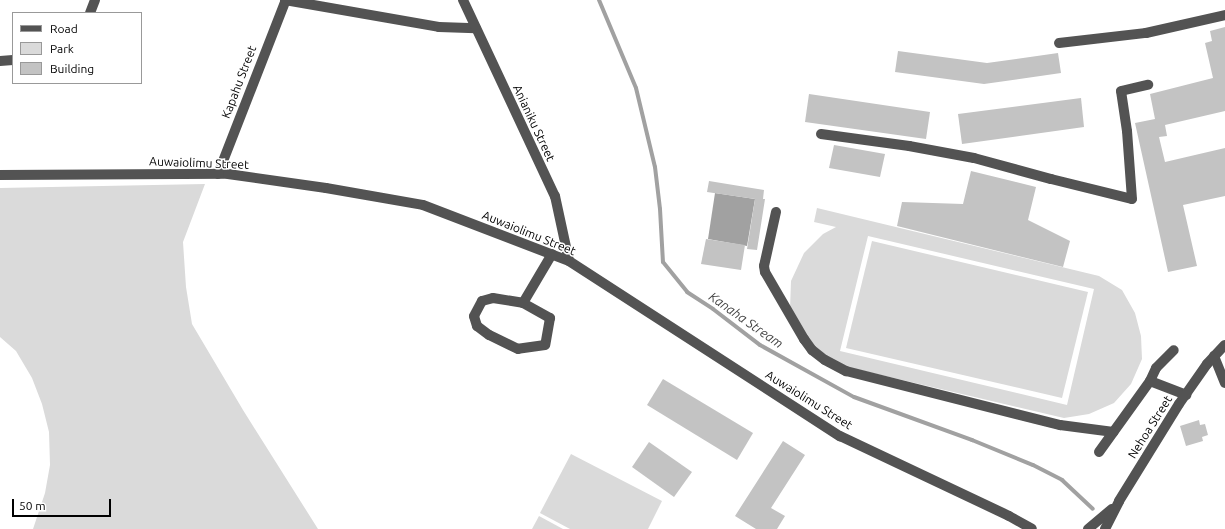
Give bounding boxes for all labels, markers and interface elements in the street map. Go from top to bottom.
legend [12,12,142,84]
text: Road [50,22,78,35]
text: Park [50,42,74,55]
street label: Kapahu Street [219,44,259,120]
text: Building [50,62,94,75]
street label: Anianiku Street [510,83,558,163]
street label: Auwaiolimu Street [149,154,249,172]
street label: Auwaiolimu Street [480,208,578,258]
water label: Kanaha Stream [706,289,786,351]
street label: Auwaiolimu Street [763,368,855,432]
street label: Nehoa Street [1125,393,1175,461]
scale bar [14,491,113,517]
text: 50 m [19,499,46,512]

